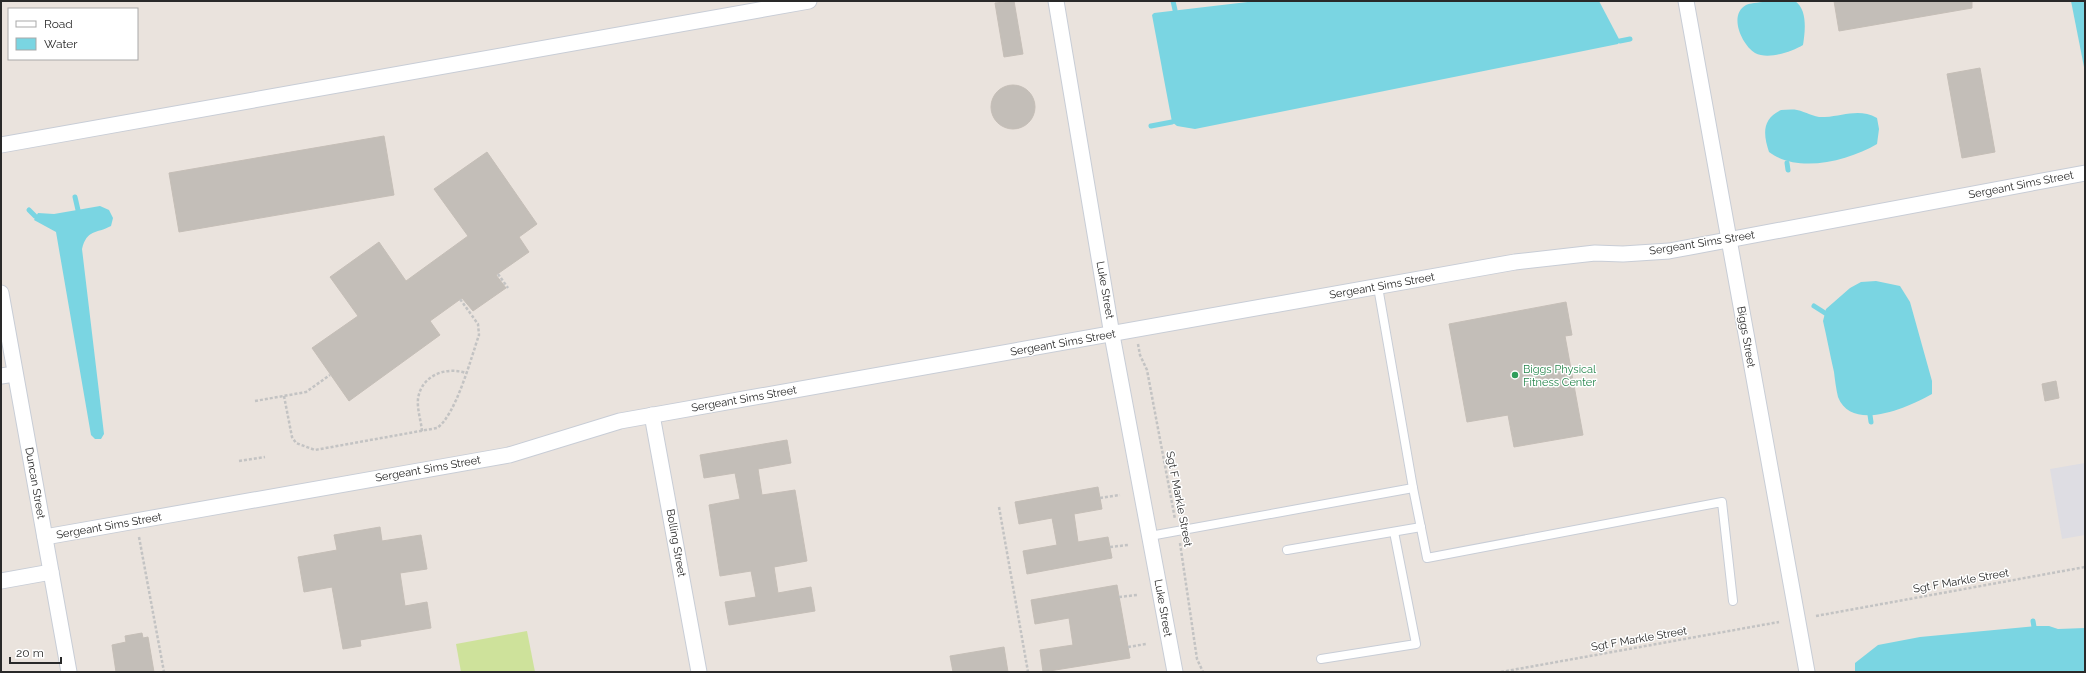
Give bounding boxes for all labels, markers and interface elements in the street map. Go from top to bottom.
legend [8,8,138,60]
text: Road [44,17,73,31]
text: Water [44,37,78,51]
street label: Sergeant Sims Street [1967,168,2075,202]
street label: Sergeant Sims Street [1648,228,1756,258]
street label: Luke Street [1094,260,1117,320]
street label: Sergeant Sims Street [1328,270,1436,302]
street label: Biggs Street [1734,305,1758,369]
street label: Sergeant Sims Street [1009,327,1117,359]
place label: Biggs Physical Fitness Center [1523,363,1596,389]
marker: Biggs Physical Fitness Center [1510,370,1520,380]
street label: Sergeant Sims Street [690,383,798,415]
street label: Duncan Street [22,446,48,520]
street label: Sgt F Markle Street [1163,450,1195,548]
street label: Sergeant Sims Street [374,453,482,485]
street label: Bolling Street [664,508,688,578]
street label: Sergeant Sims Street [55,510,163,542]
street label: Sgt F Markle Street [1912,566,2010,596]
street label: Luke Street [1152,578,1175,638]
street label: Sgt F Markle Street [1590,624,1688,654]
scale bar [10,639,61,665]
text: 20 m [16,646,44,660]

